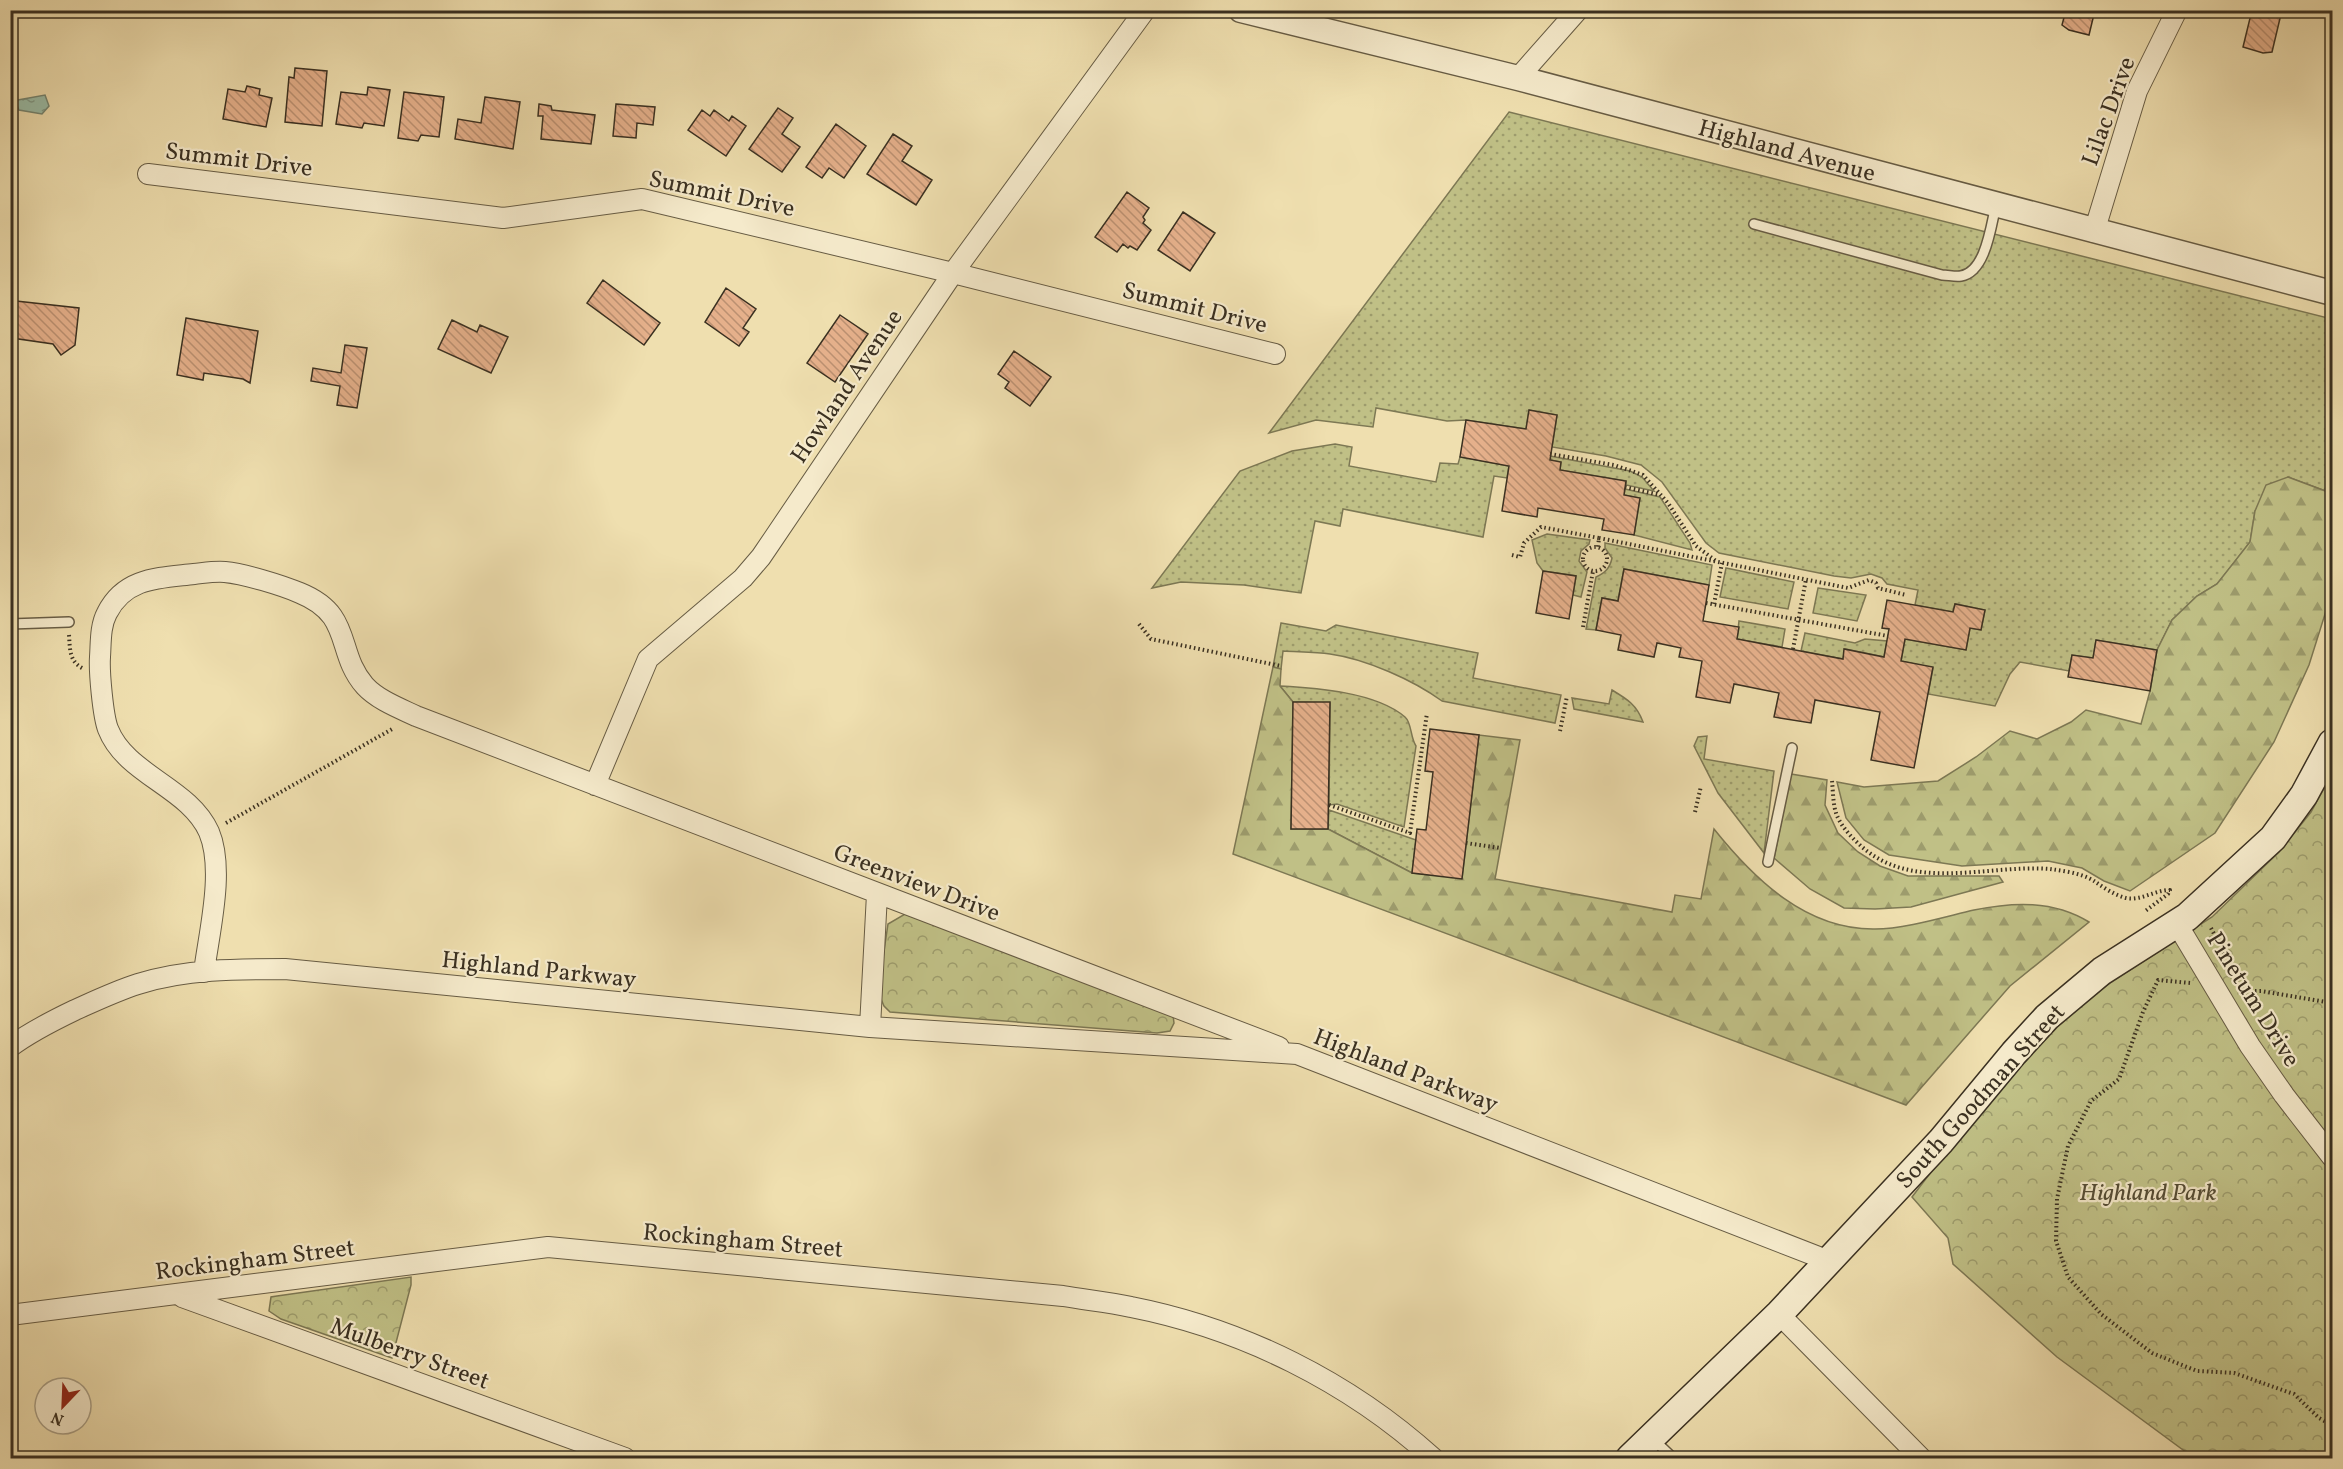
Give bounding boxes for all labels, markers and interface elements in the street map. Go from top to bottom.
street label: Lilac Drive [2074,52,2145,171]
street label: Highland Avenue [1694,112,1879,192]
street label: Summit Drive [163,135,314,187]
street label: Summit Drive [646,163,798,227]
street label: Summit Drive [1118,275,1271,343]
street label: Howland Avenue [783,303,912,471]
street label: Greenview Drive [828,836,1005,931]
street label: Pinetum Drive [2197,926,2307,1074]
street label: Highland Parkway [440,944,638,998]
street label: South Goodman Street [1889,997,2074,1197]
street label: Highland Parkway [1308,1021,1503,1123]
park label: Highland Park [2079,1177,2217,1211]
street label: Rockingham Street [641,1216,844,1268]
street label: Rockingham Street [153,1232,357,1290]
street label: Mulberry Street [325,1310,494,1399]
north arrow [33,1376,93,1436]
text: N [48,1405,68,1430]

